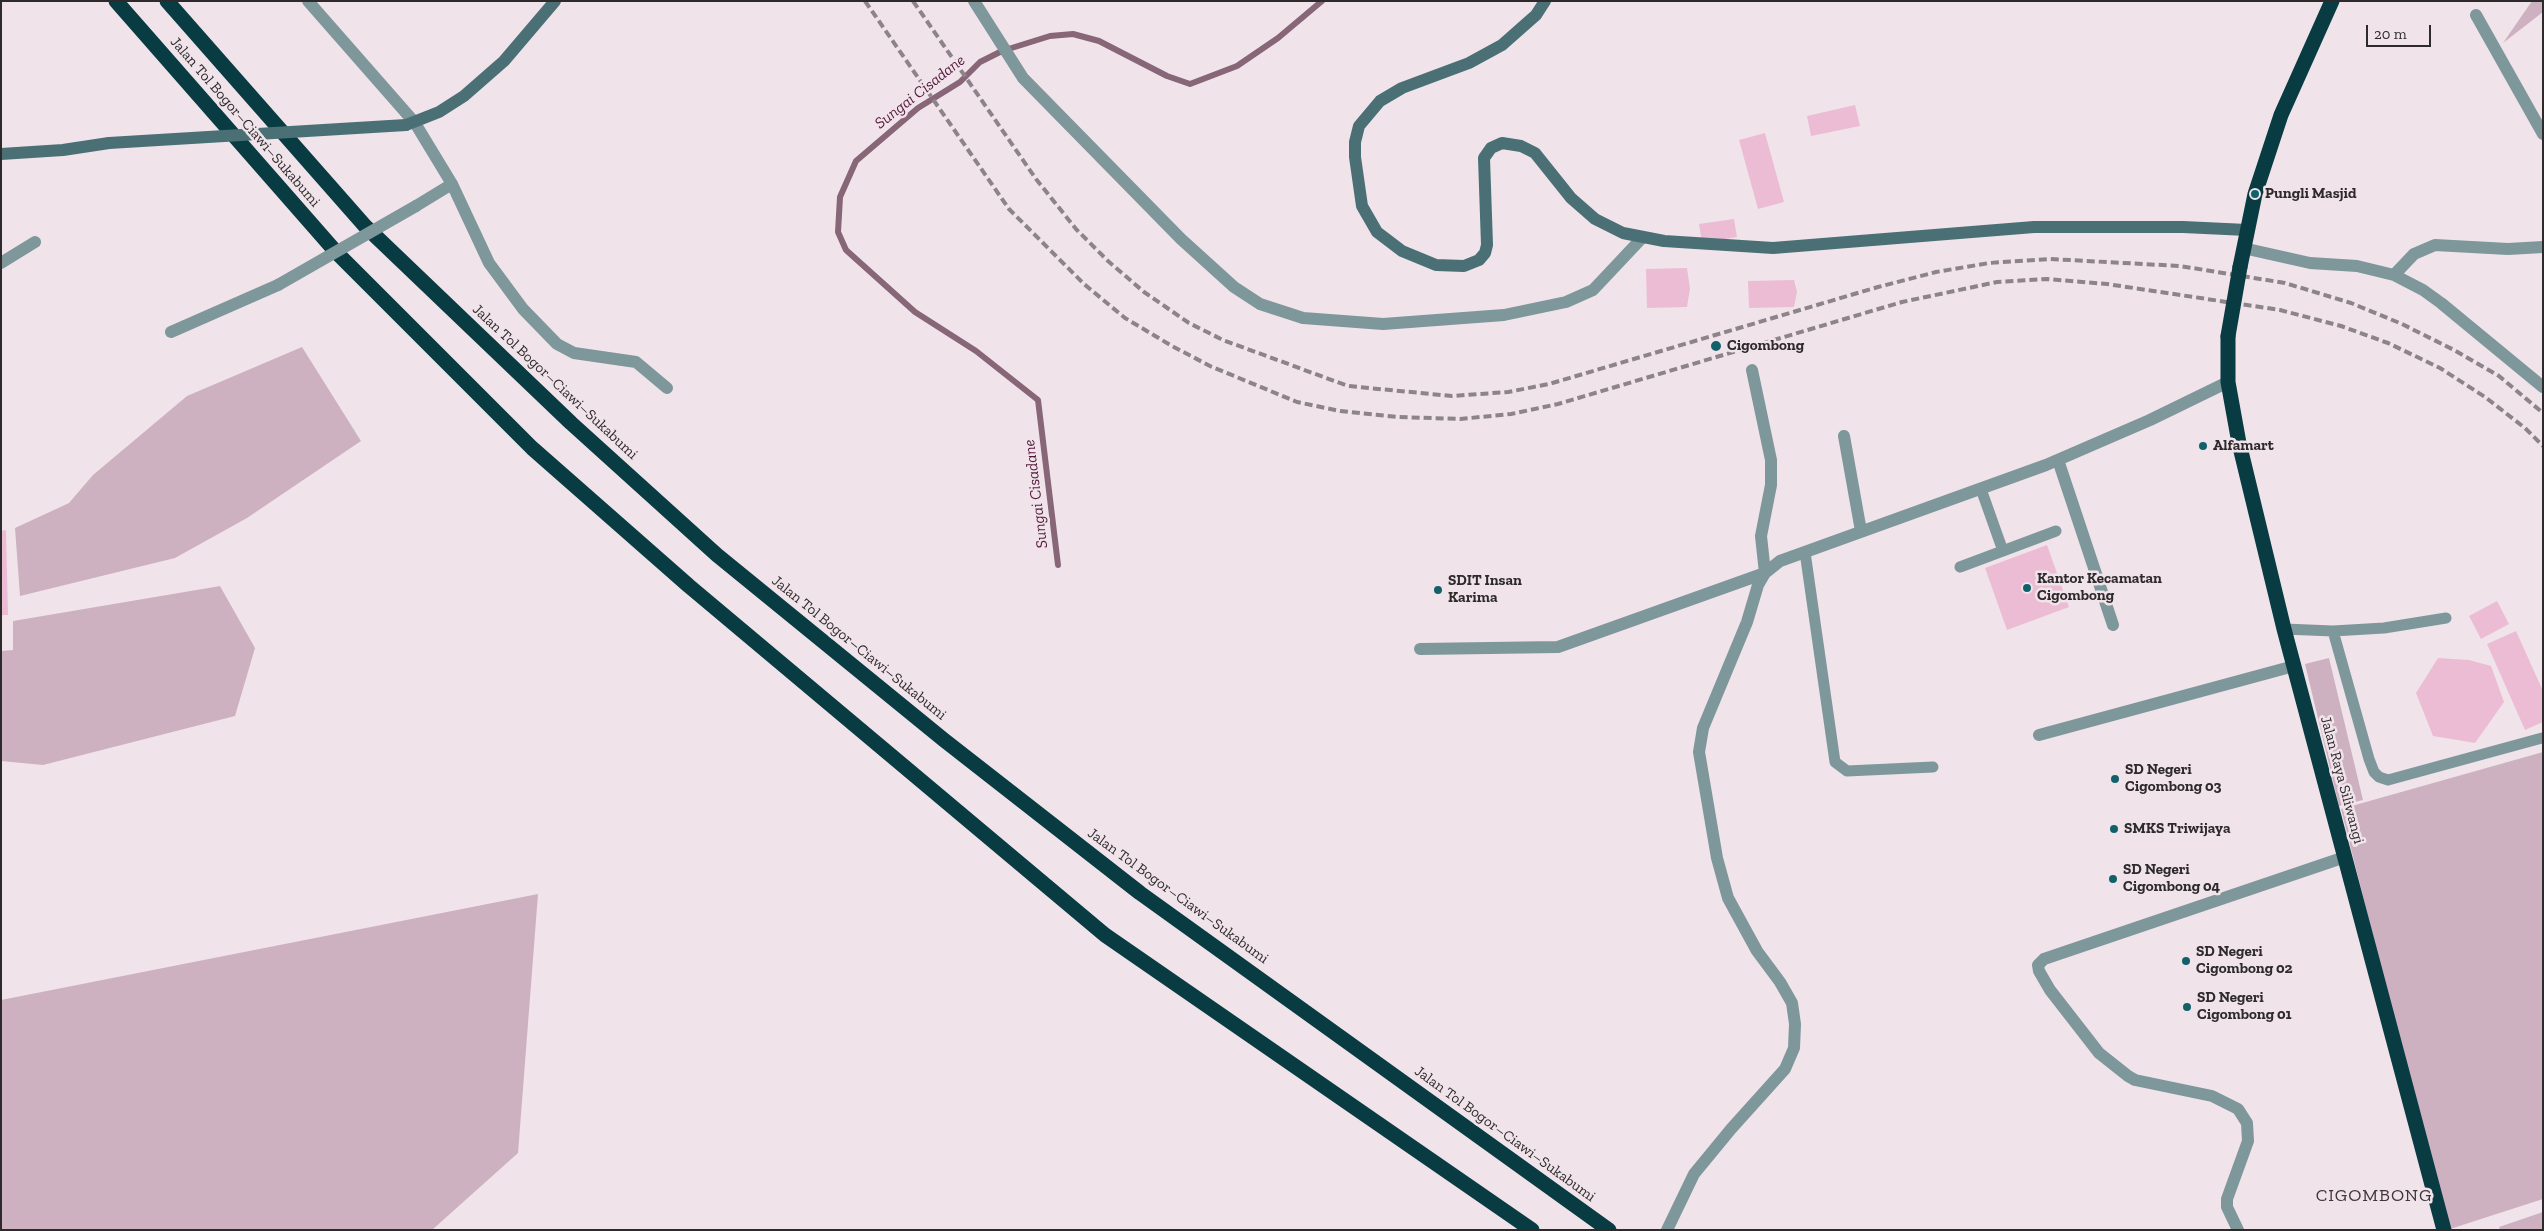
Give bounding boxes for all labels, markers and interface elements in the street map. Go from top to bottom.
scale bar [2369,15,2434,47]
text: 20 m [2374,25,2407,43]
street label: Jalan Tol Bogor–Ciawi–Sukabumi [166,33,324,211]
water label: Sungai Cisadane [871,51,969,133]
place label: Pungli Masjid [2265,185,2357,203]
marker: Pungli Masjid [2249,188,2261,200]
street label: Jalan Tol Bogor–Ciawi–Sukabumi [469,301,641,463]
place label: Cigombong [1727,337,1804,355]
marker: Cigombong [1709,339,1723,353]
place label: Alfamart [2213,437,2274,455]
water label: Sungai Cisadane [1020,438,1052,550]
marker: Alfamart [2197,440,2209,452]
place label: Kantor Kecamatan Cigombong [2037,570,2162,605]
street label: Jalan Tol Bogor–Ciawi–Sukabumi [768,572,950,724]
place label: SDIT Insan Karima [1448,572,1522,607]
marker: Kantor Kecamatan Cigombong [2021,582,2033,594]
marker: SDIT Insan Karima [1432,584,1444,596]
street label: Jalan Raya Siliwangi [2316,714,2368,846]
place label: SD Negeri Cigombong 03 [2125,761,2222,796]
marker: SD Negeri Cigombong 03 [2109,773,2121,785]
place label: SMKS Triwijaya [2124,820,2231,838]
marker: SMKS Triwijaya [2108,823,2120,835]
street label: Jalan Tol Bogor–Ciawi–Sukabumi [1084,824,1272,968]
place label: SD Negeri Cigombong 04 [2123,861,2220,896]
marker: SD Negeri Cigombong 04 [2107,873,2119,885]
place label: SD Negeri Cigombong 02 [2196,943,2293,978]
marker: SD Negeri Cigombong 02 [2180,955,2192,967]
place label: SD Negeri Cigombong 01 [2197,989,2292,1024]
marker: SD Negeri Cigombong 01 [2181,1001,2193,1013]
street label: Jalan Tol Bogor–Ciawi–Sukabumi [1411,1062,1599,1206]
district label: CIGOMBONG [2315,1185,2433,1207]

